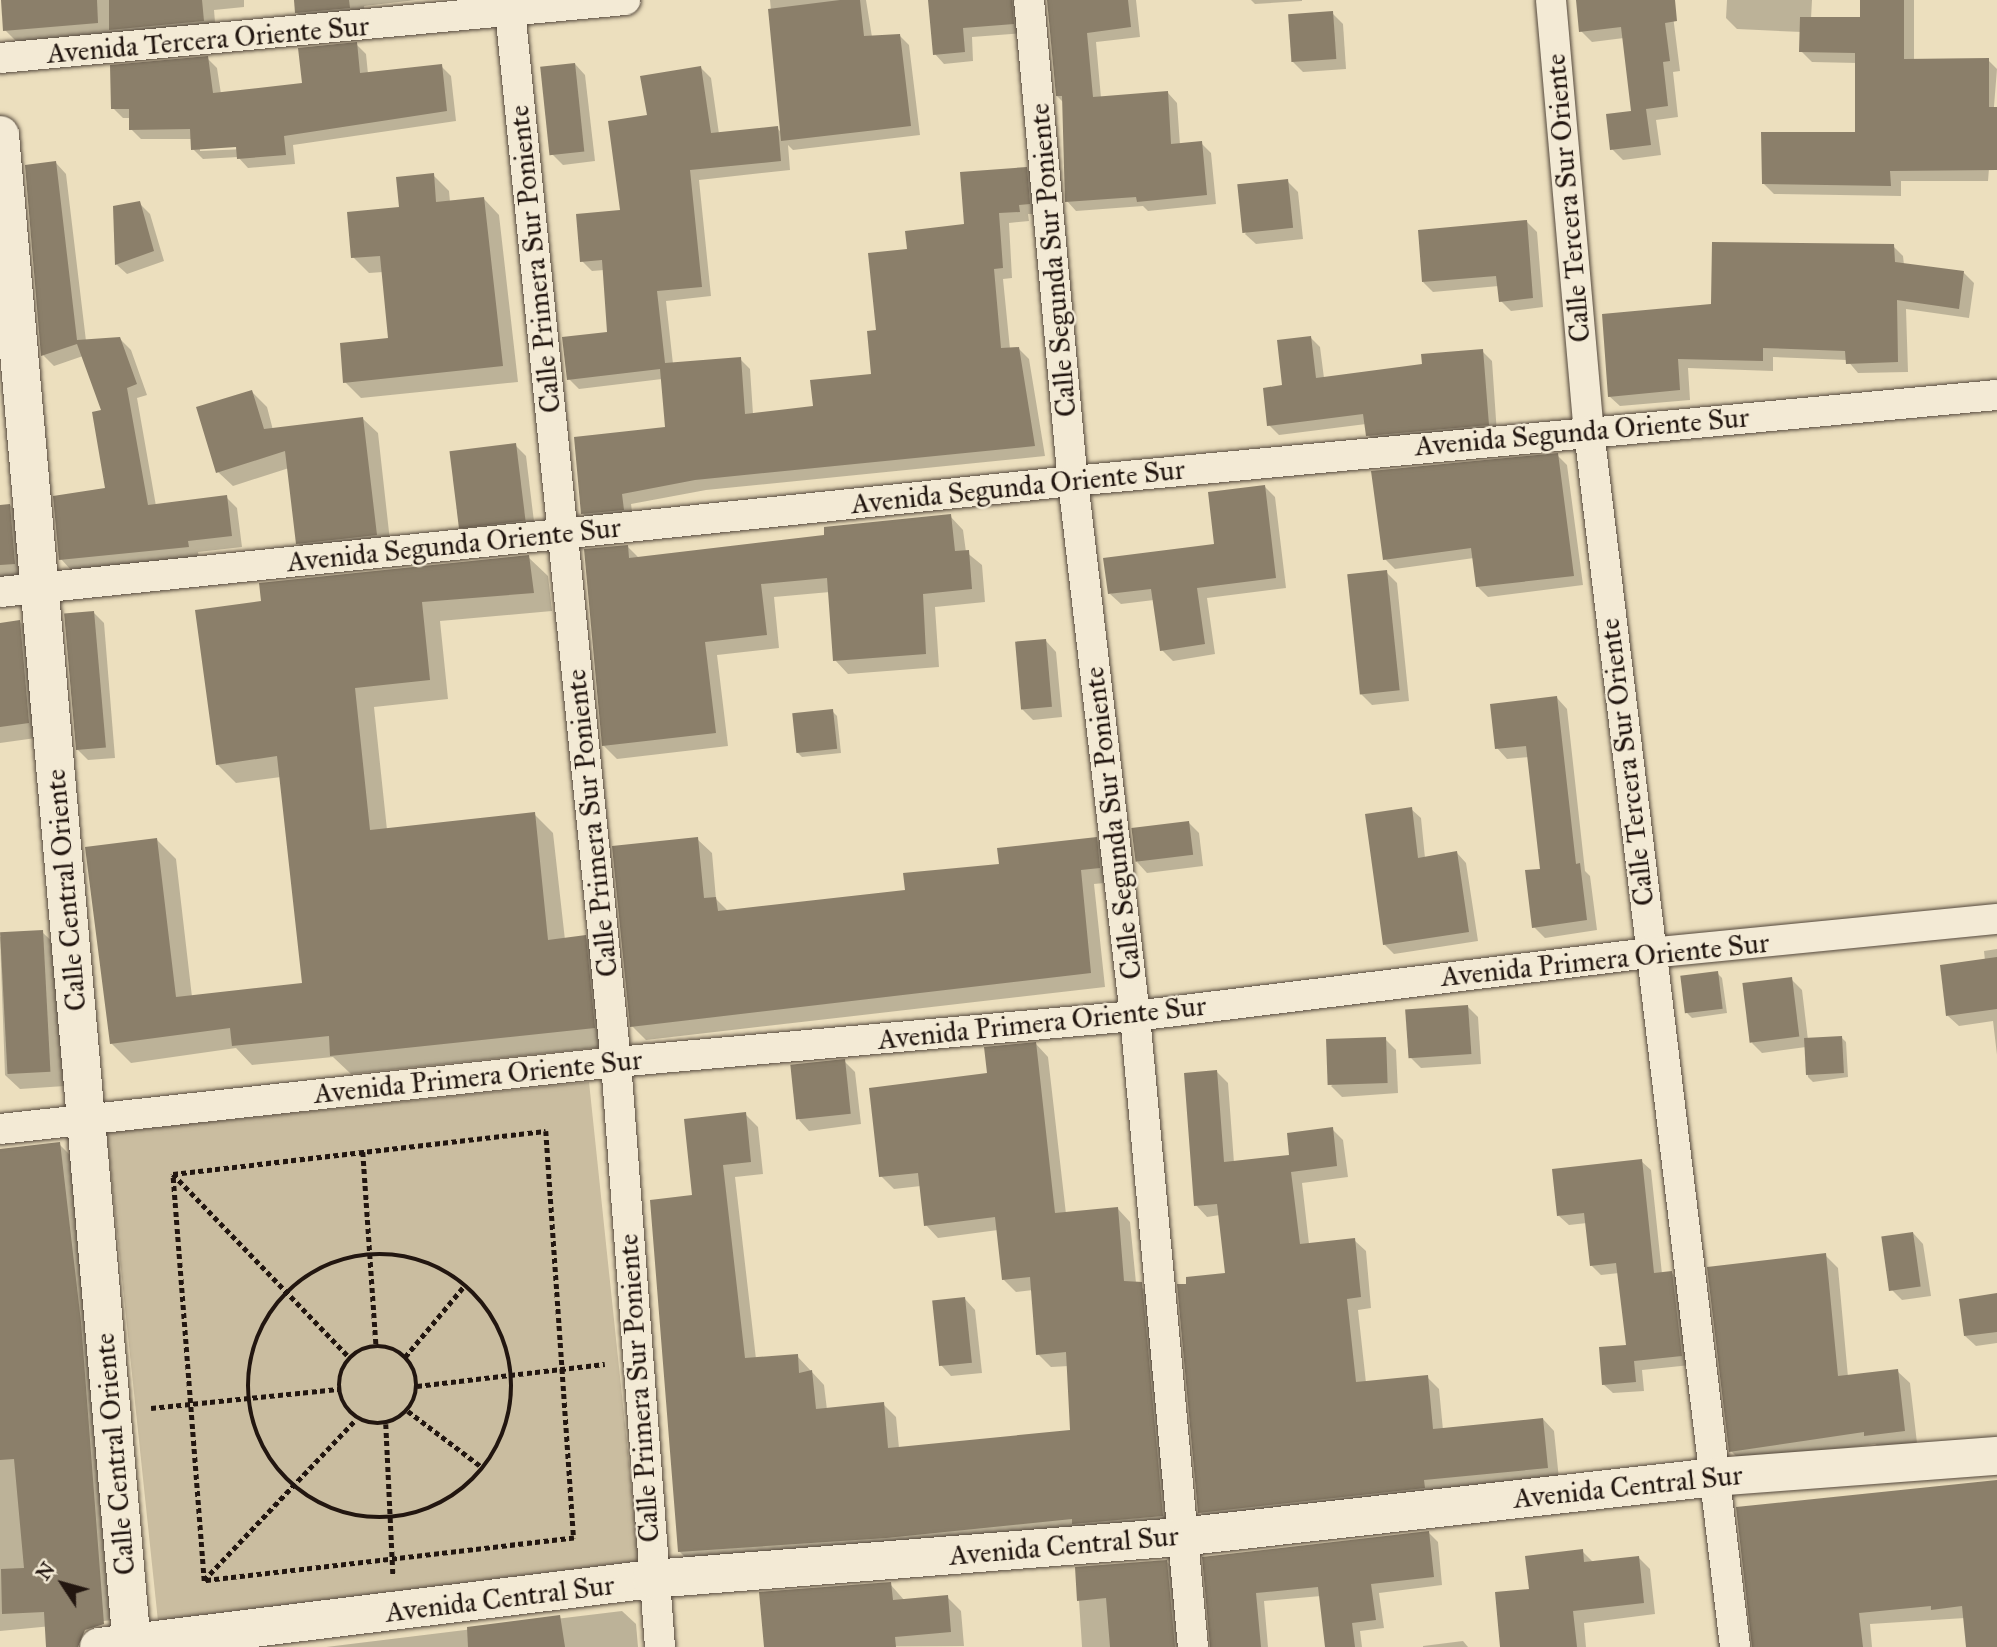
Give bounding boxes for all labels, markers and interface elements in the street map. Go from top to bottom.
street label: Avenida Tercera Oriente Sur [46,9,370,71]
street label: Calle Tercera Sur Oriente [1539,52,1597,344]
street label: Calle Segunda Sur Poniente [1023,102,1083,418]
street label: Calle Primera Sur Poniente [502,103,568,415]
street label: Avenida Segunda Oriente Sur [1413,401,1751,463]
street label: Avenida Segunda Oriente Sur [849,453,1187,521]
street label: Avenida Segunda Oriente Sur [285,511,623,579]
street label: Calle Tercera Sur Oriente [1593,616,1661,908]
street label: Calle Segunda Sur Poniente [1077,665,1149,981]
street label: Calle Primera Sur Poniente [559,667,625,979]
street label: Calle Central Oriente [39,768,93,1012]
street label: Avenida Primera Oriente Sur [1439,926,1771,994]
street label: Avenida Primera Oriente Sur [876,989,1208,1057]
street label: Avenida Primera Oriente Sur [312,1043,644,1111]
street label: Calle Primera Sur Poniente [611,1233,667,1543]
street label: Calle Central Oriente [88,1332,142,1576]
street label: Avenida Central Sur [1512,1458,1744,1516]
street label: Avenida Central Sur [948,1519,1180,1573]
north arrow [28,1549,98,1619]
text: N [32,1558,60,1585]
street label: Avenida Central Sur [384,1568,616,1630]

